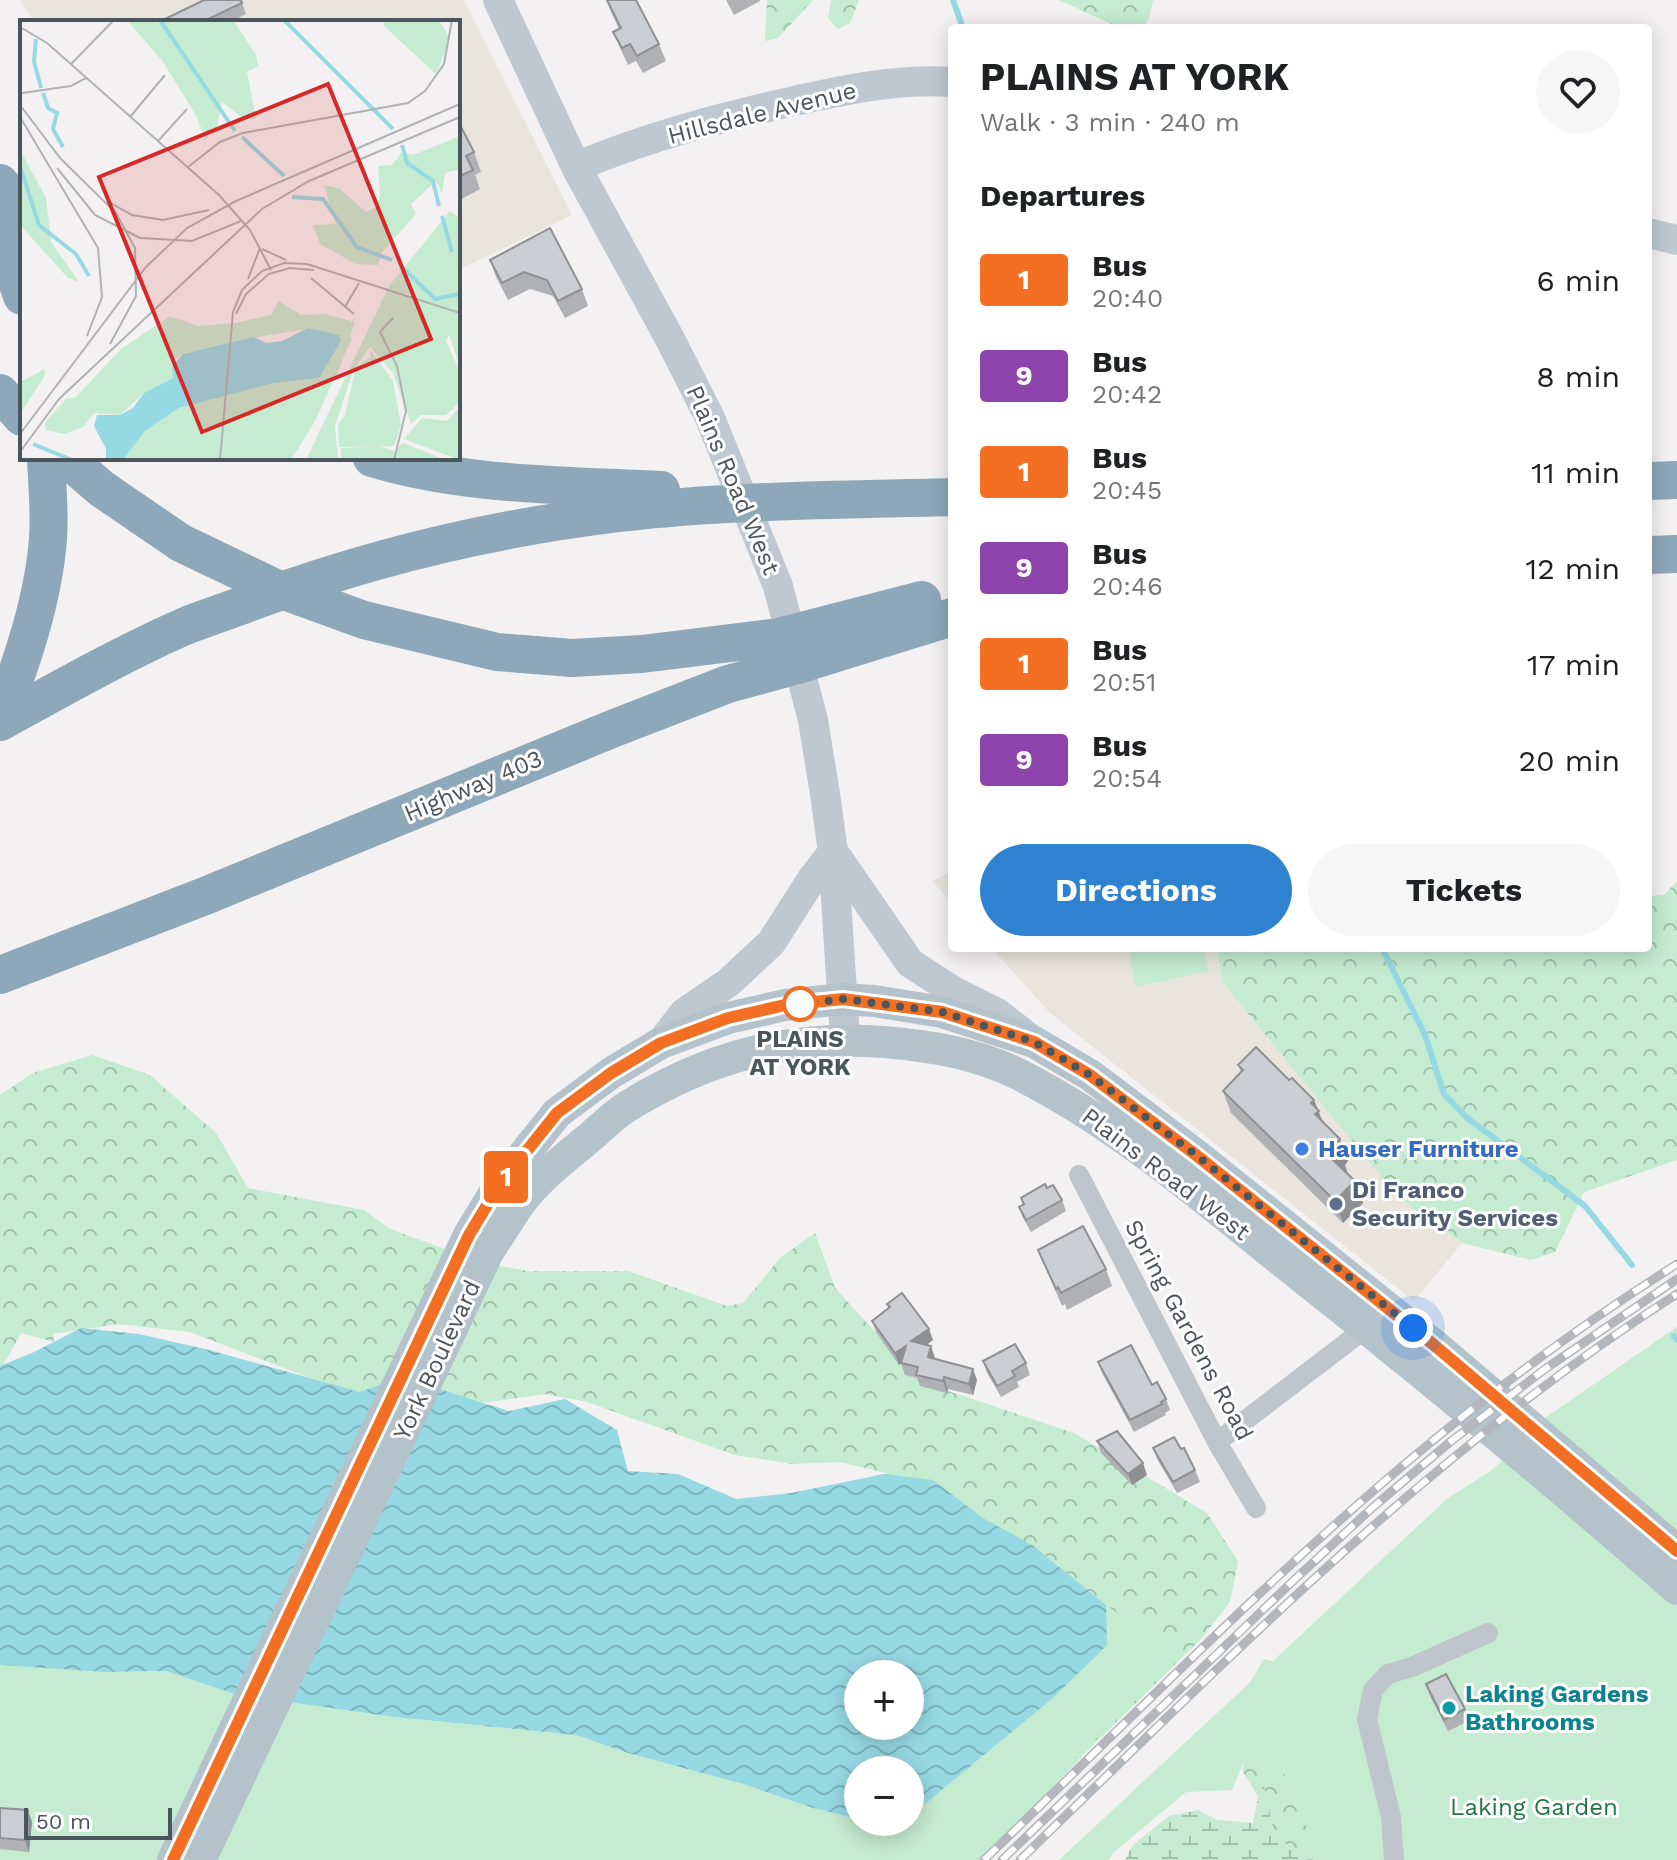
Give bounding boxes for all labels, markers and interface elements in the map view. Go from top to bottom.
inset map [20,20,460,460]
button: heart [1536,50,1620,134]
text: PLAINS AT YORK [980,55,1289,99]
street label: Hillsdale Avenue [665,76,859,150]
text: Walk · 3 min · 240 m [980,107,1240,137]
text: Departures [980,178,1145,213]
text: Bus [1092,248,1147,283]
text: 1 [1018,263,1030,296]
text: 6 min [1536,263,1620,298]
text: 20:40 [1092,283,1163,313]
text: Bus [1092,344,1147,379]
text: 9 [1015,359,1033,392]
text: 8 min [1536,359,1620,394]
text: 20:42 [1092,379,1162,409]
street label: Plains Road West [681,381,785,579]
text: Bus [1092,440,1147,475]
text: 1 [1018,455,1030,488]
text: 11 min [1531,455,1620,490]
text: 20:45 [1092,475,1162,505]
text: Bus [1092,536,1147,571]
text: 9 [1015,551,1033,584]
text: 12 min [1525,551,1620,586]
text: 20:46 [1092,571,1163,601]
text: Bus [1092,632,1147,667]
text: 1 [1018,647,1030,680]
text: 17 min [1527,647,1620,682]
text: 20:51 [1092,667,1156,697]
text: Bus [1092,728,1147,763]
text: 9 [1015,743,1033,776]
text: 20 min [1518,743,1620,778]
street label: Highway 403 [400,744,546,828]
text: 20:54 [1092,763,1162,793]
button: Directions [980,844,1292,936]
button: Tickets [1308,844,1620,936]
marker: PLAINS AT YORK [783,987,817,1021]
place label: PLAINS AT YORK [749,1025,851,1081]
street label: Plains Road West [1077,1102,1255,1246]
place label: Hauser Furniture [1318,1135,1519,1163]
marker: Hauser Furniture [1293,1140,1311,1158]
line badge: 1 [480,1151,532,1203]
text: 1 [500,1160,512,1193]
place label: Di Franco Security Services [1352,1176,1558,1232]
marker: Di Franco Security Services [1327,1195,1345,1213]
street label: Spring Gardens Road [1119,1215,1259,1445]
street label: York Boulevard [388,1276,486,1444]
your location [1393,1308,1433,1348]
map controls [844,1660,924,1836]
button: + [844,1660,924,1740]
place label: Laking Gardens Bathrooms [1465,1680,1649,1736]
marker: Laking Gardens Bathrooms [1440,1699,1458,1717]
button: − [844,1756,924,1836]
park label: Laking Garden [1450,1793,1618,1821]
scale bar [24,1804,172,1840]
text: 50 m [36,1809,91,1834]

